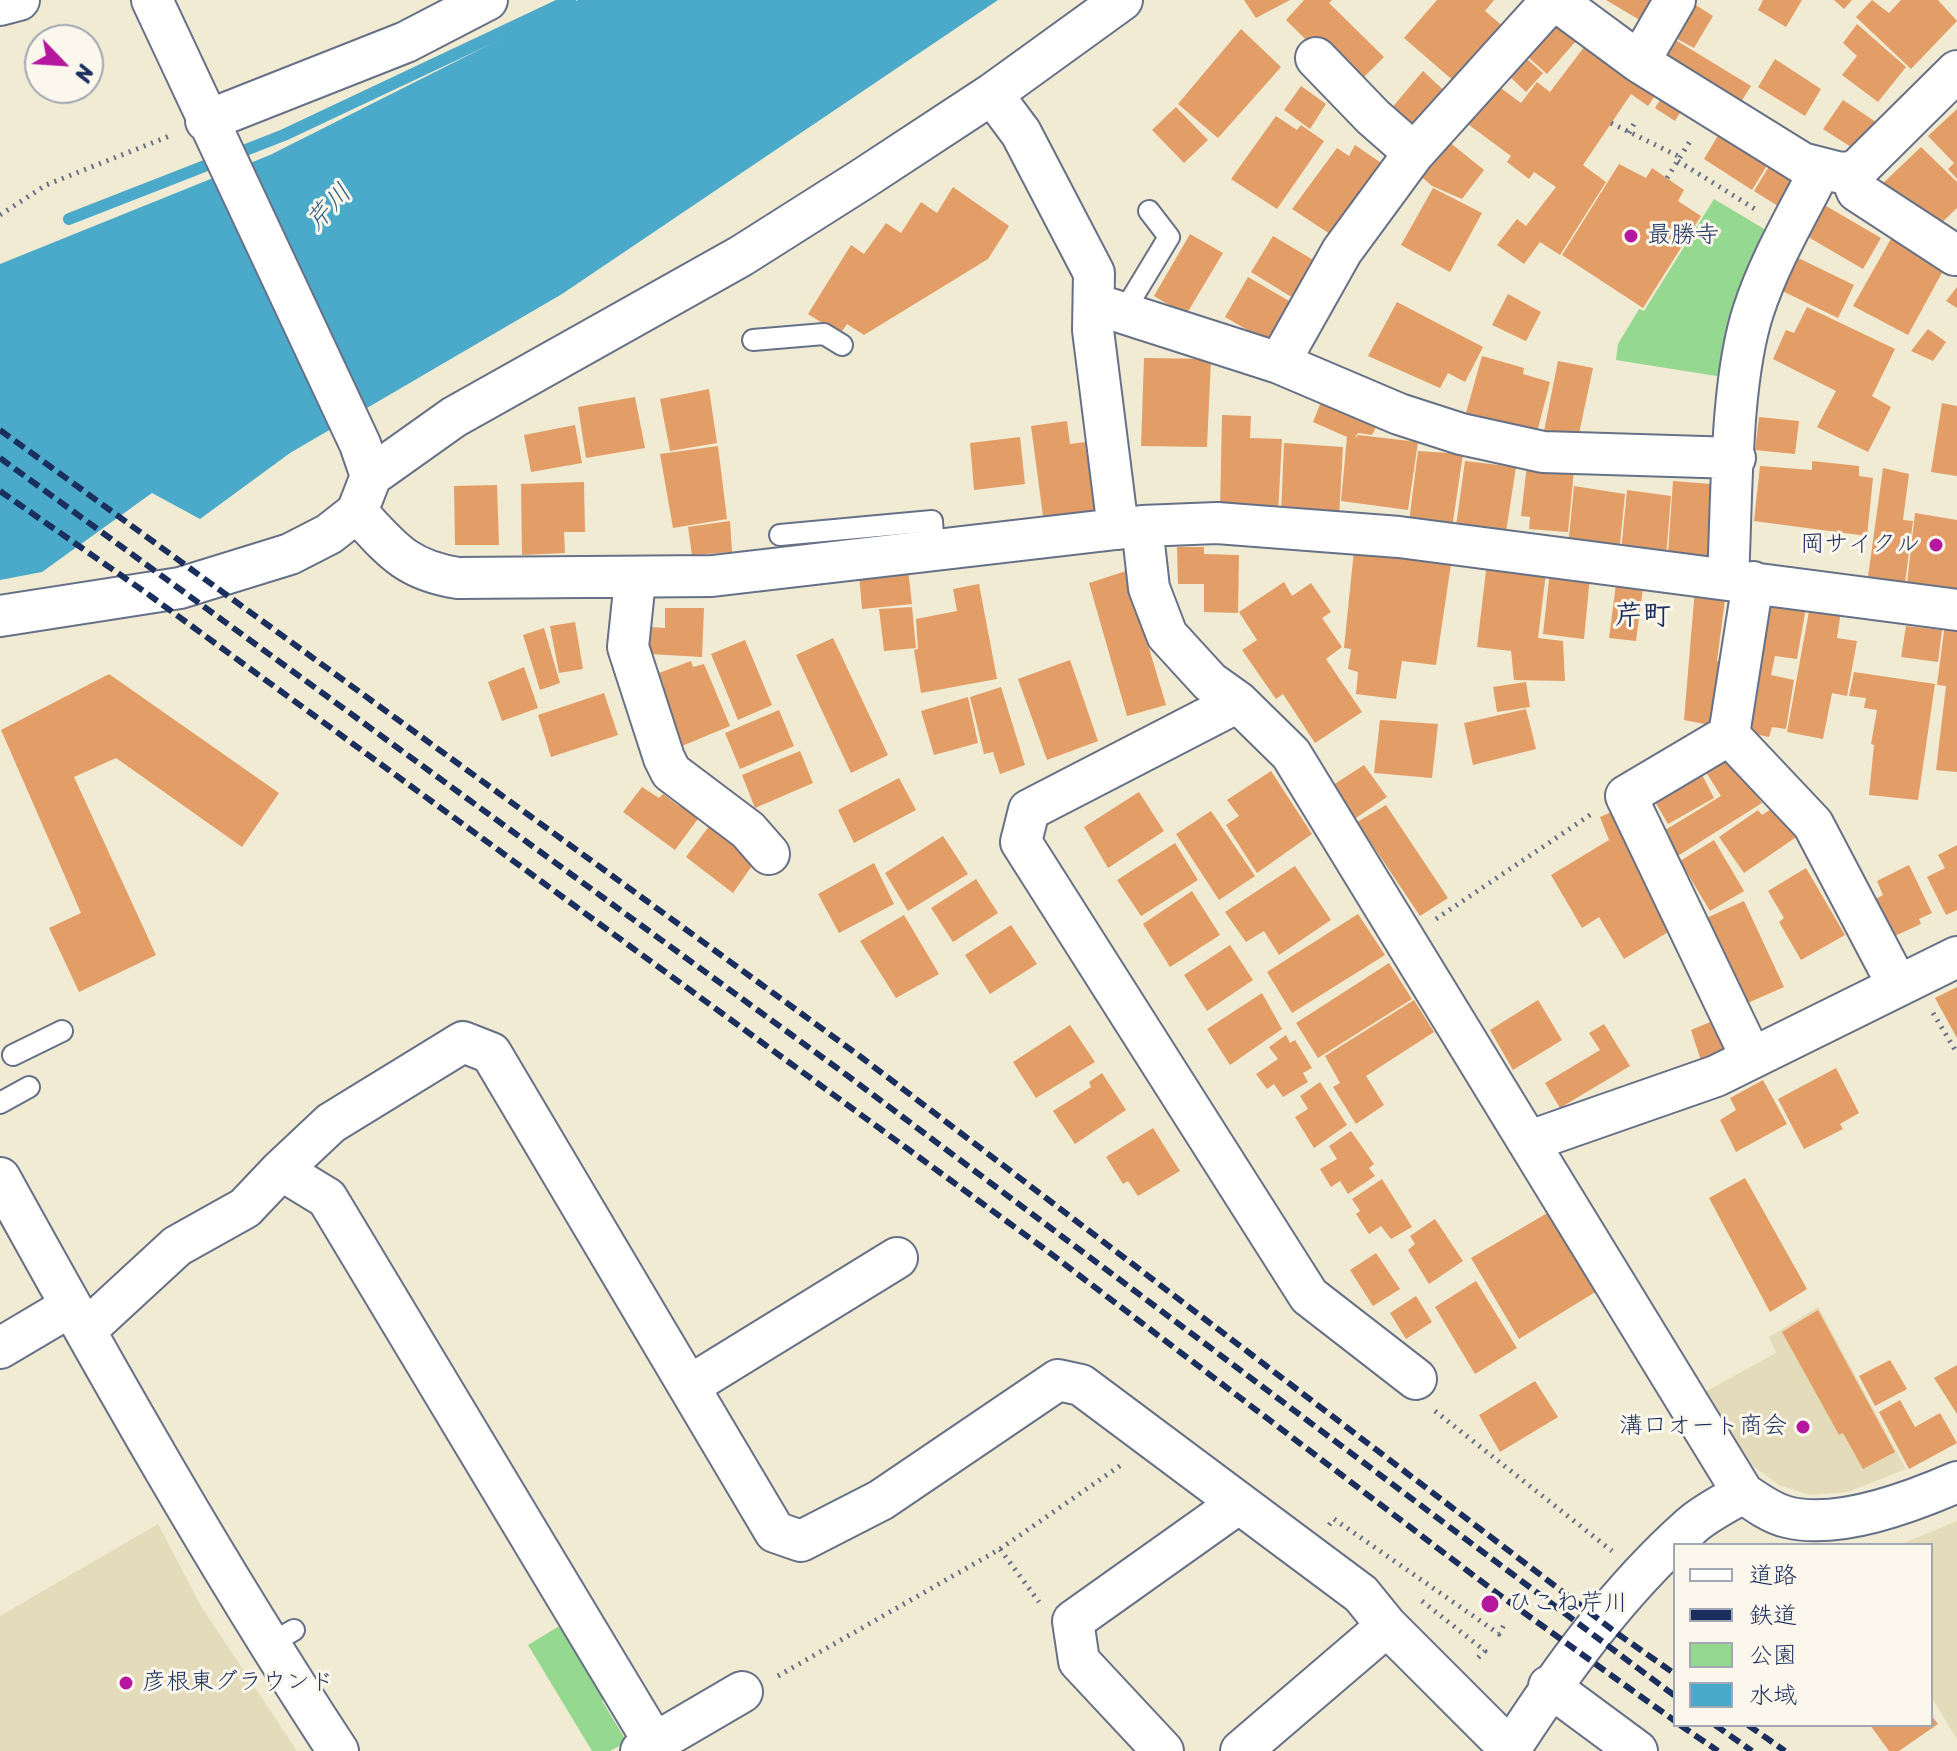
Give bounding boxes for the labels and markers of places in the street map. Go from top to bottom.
place label: 最勝寺 [1647,222,1719,250]
marker: 最勝寺 [1622,227,1640,245]
place label: 岡サイクル [1800,531,1920,559]
marker: 岡サイクル [1927,536,1945,554]
place label: 溝口オート商会 [1619,1413,1787,1441]
marker: 溝口オート商会 [1794,1418,1812,1436]
place label: ひこね芹川 [1508,1590,1628,1618]
marker: ひこね芹川 [1479,1593,1501,1615]
place label: 彦根東グラウンド [142,1669,334,1697]
marker: 彦根東グラウンド [117,1674,135,1692]

